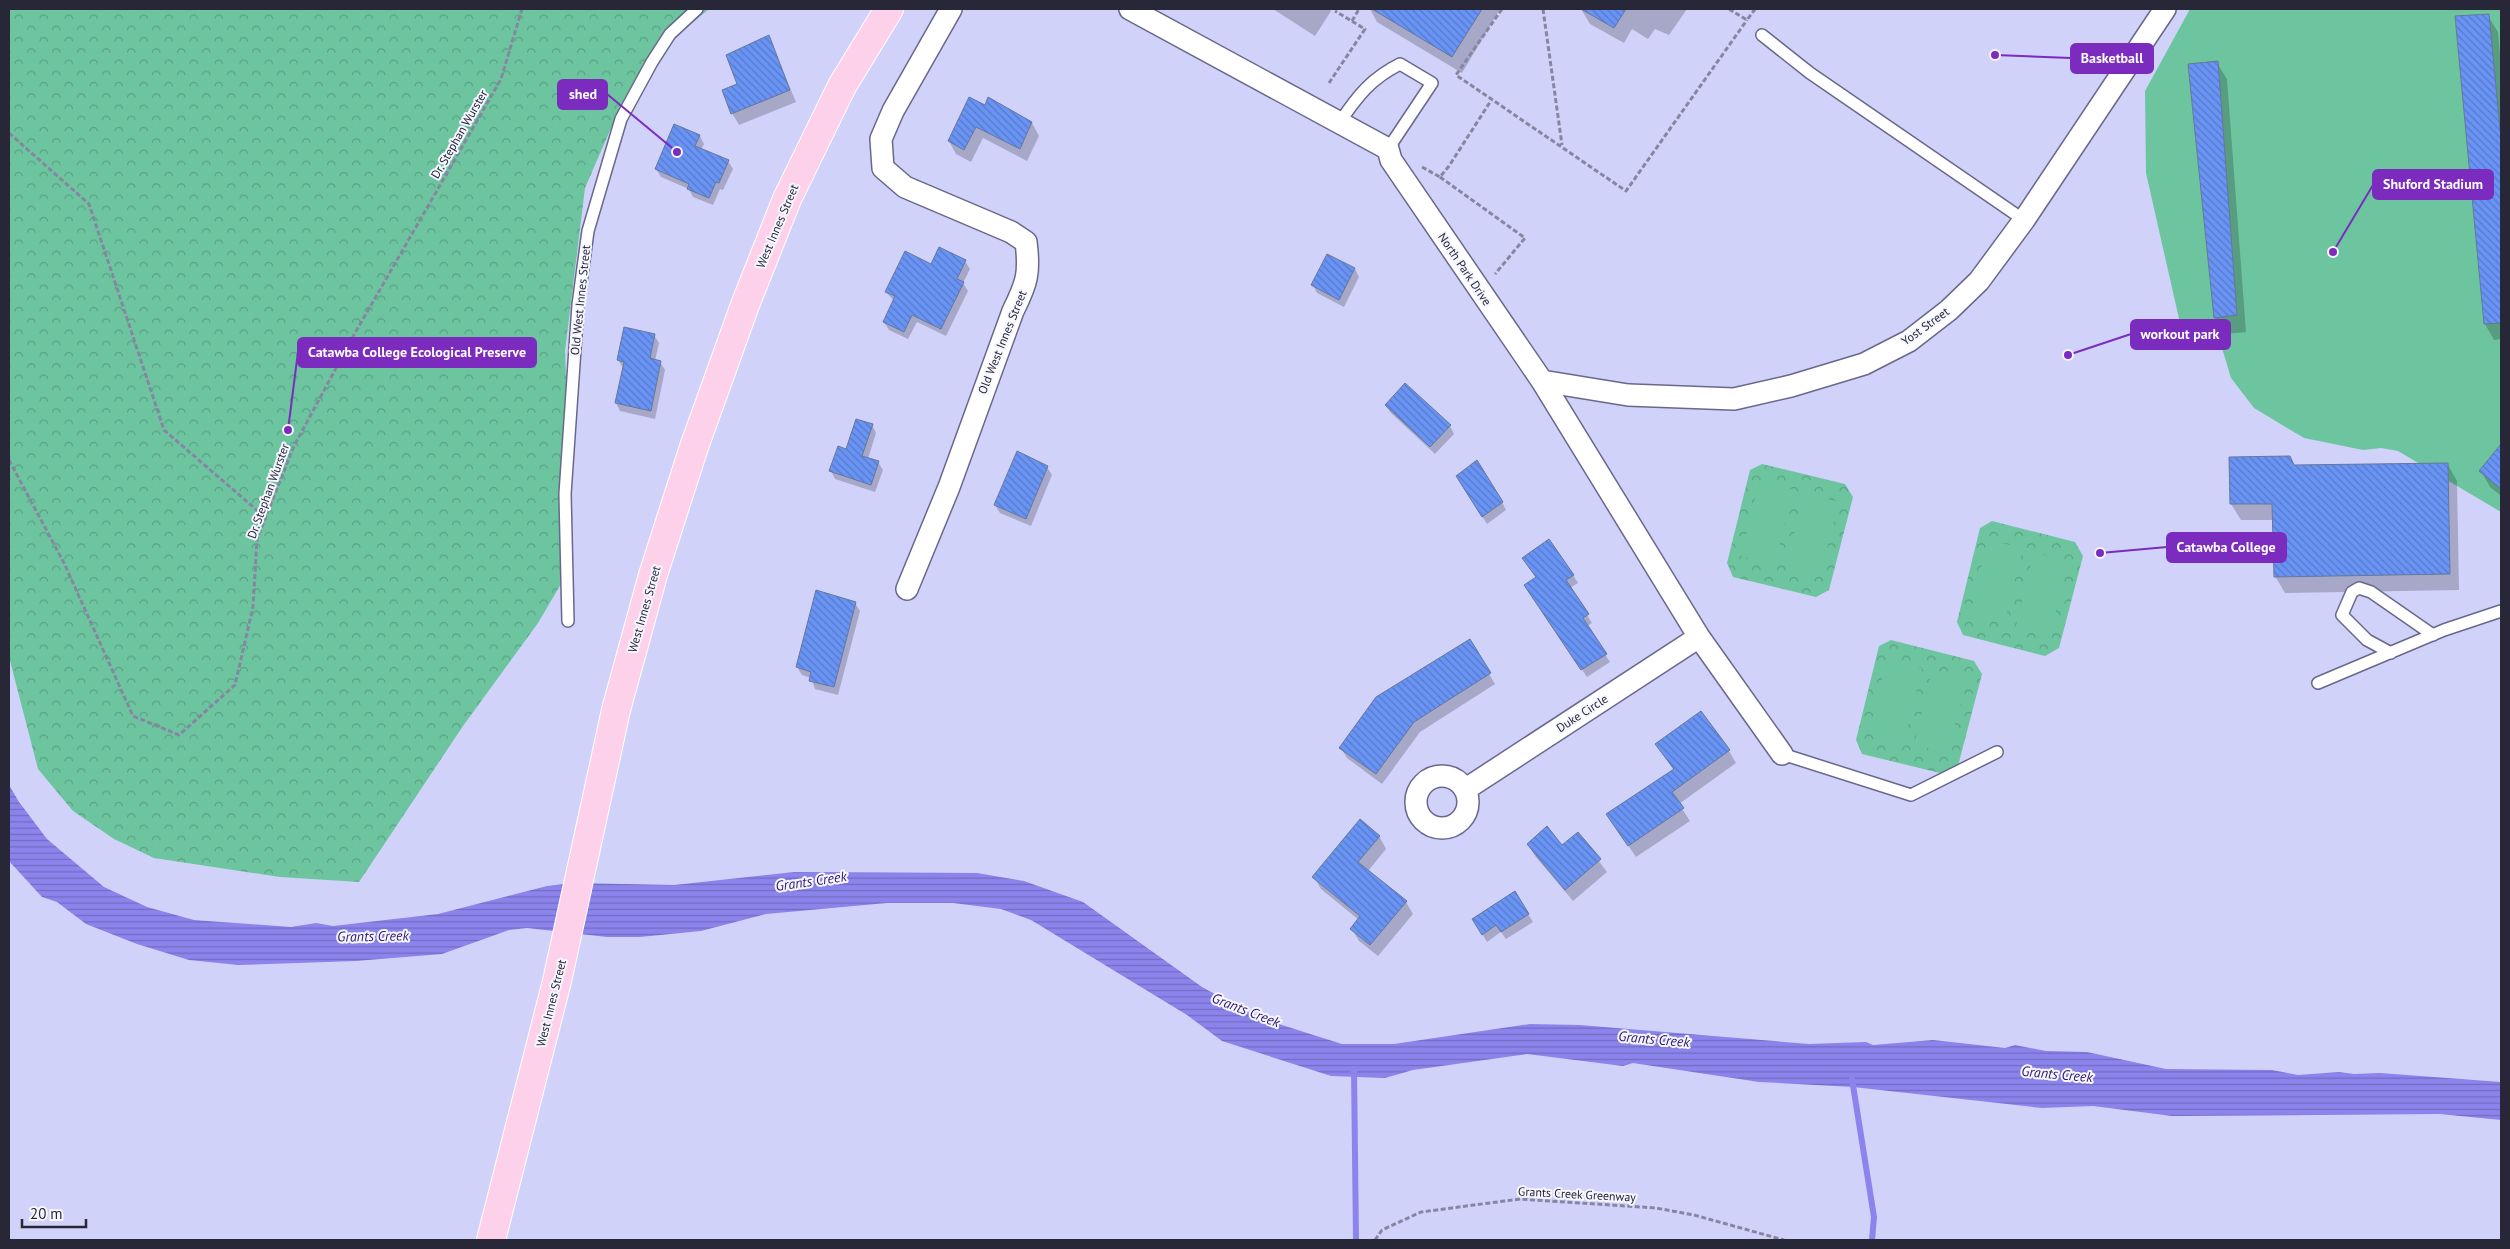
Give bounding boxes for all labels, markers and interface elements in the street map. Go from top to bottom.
callout: Basketball [2071,44,2153,73]
text: Basketball [2081,49,2144,67]
callout: shed [558,80,607,109]
text: shed [569,85,597,103]
street label: Dr. Stephan Wurster [427,87,491,181]
callout: Shuford Stadium [2373,170,2493,199]
text: Shuford Stadium [2383,175,2483,193]
street label: West Innes Street [753,182,801,270]
street label: North Park Drive [1435,230,1495,308]
street label: Old West Innes Street [567,244,593,356]
street label: Old West Innes Street [974,288,1030,396]
street label: Yost Street [1898,304,1952,348]
callout: workout park [2131,320,2230,349]
text: workout park [2140,325,2220,343]
callout: Catawba College Ecological Preserve [298,338,536,367]
text: Catawba College Ecological Preserve [308,343,526,361]
street label: Dr. Stephan Wurster [244,441,292,541]
callout: Catawba College [2167,533,2286,562]
text: Catawba College [2176,538,2276,556]
street label: West Innes Street [624,564,664,654]
street label: Duke Circle [1553,691,1611,735]
water label: Grants Creek [774,867,848,895]
water label: Grants Creek [337,926,410,946]
street label: West Innes Street [533,958,569,1048]
water label: Grants Creek [1209,989,1283,1031]
water label: Grants Creek [1618,1027,1691,1051]
water label: Grants Creek [2021,1062,2094,1086]
street label: Grants Creek Greenway [1518,1183,1637,1205]
scale bar [22,1196,86,1228]
text: 20 m [30,1204,63,1223]

